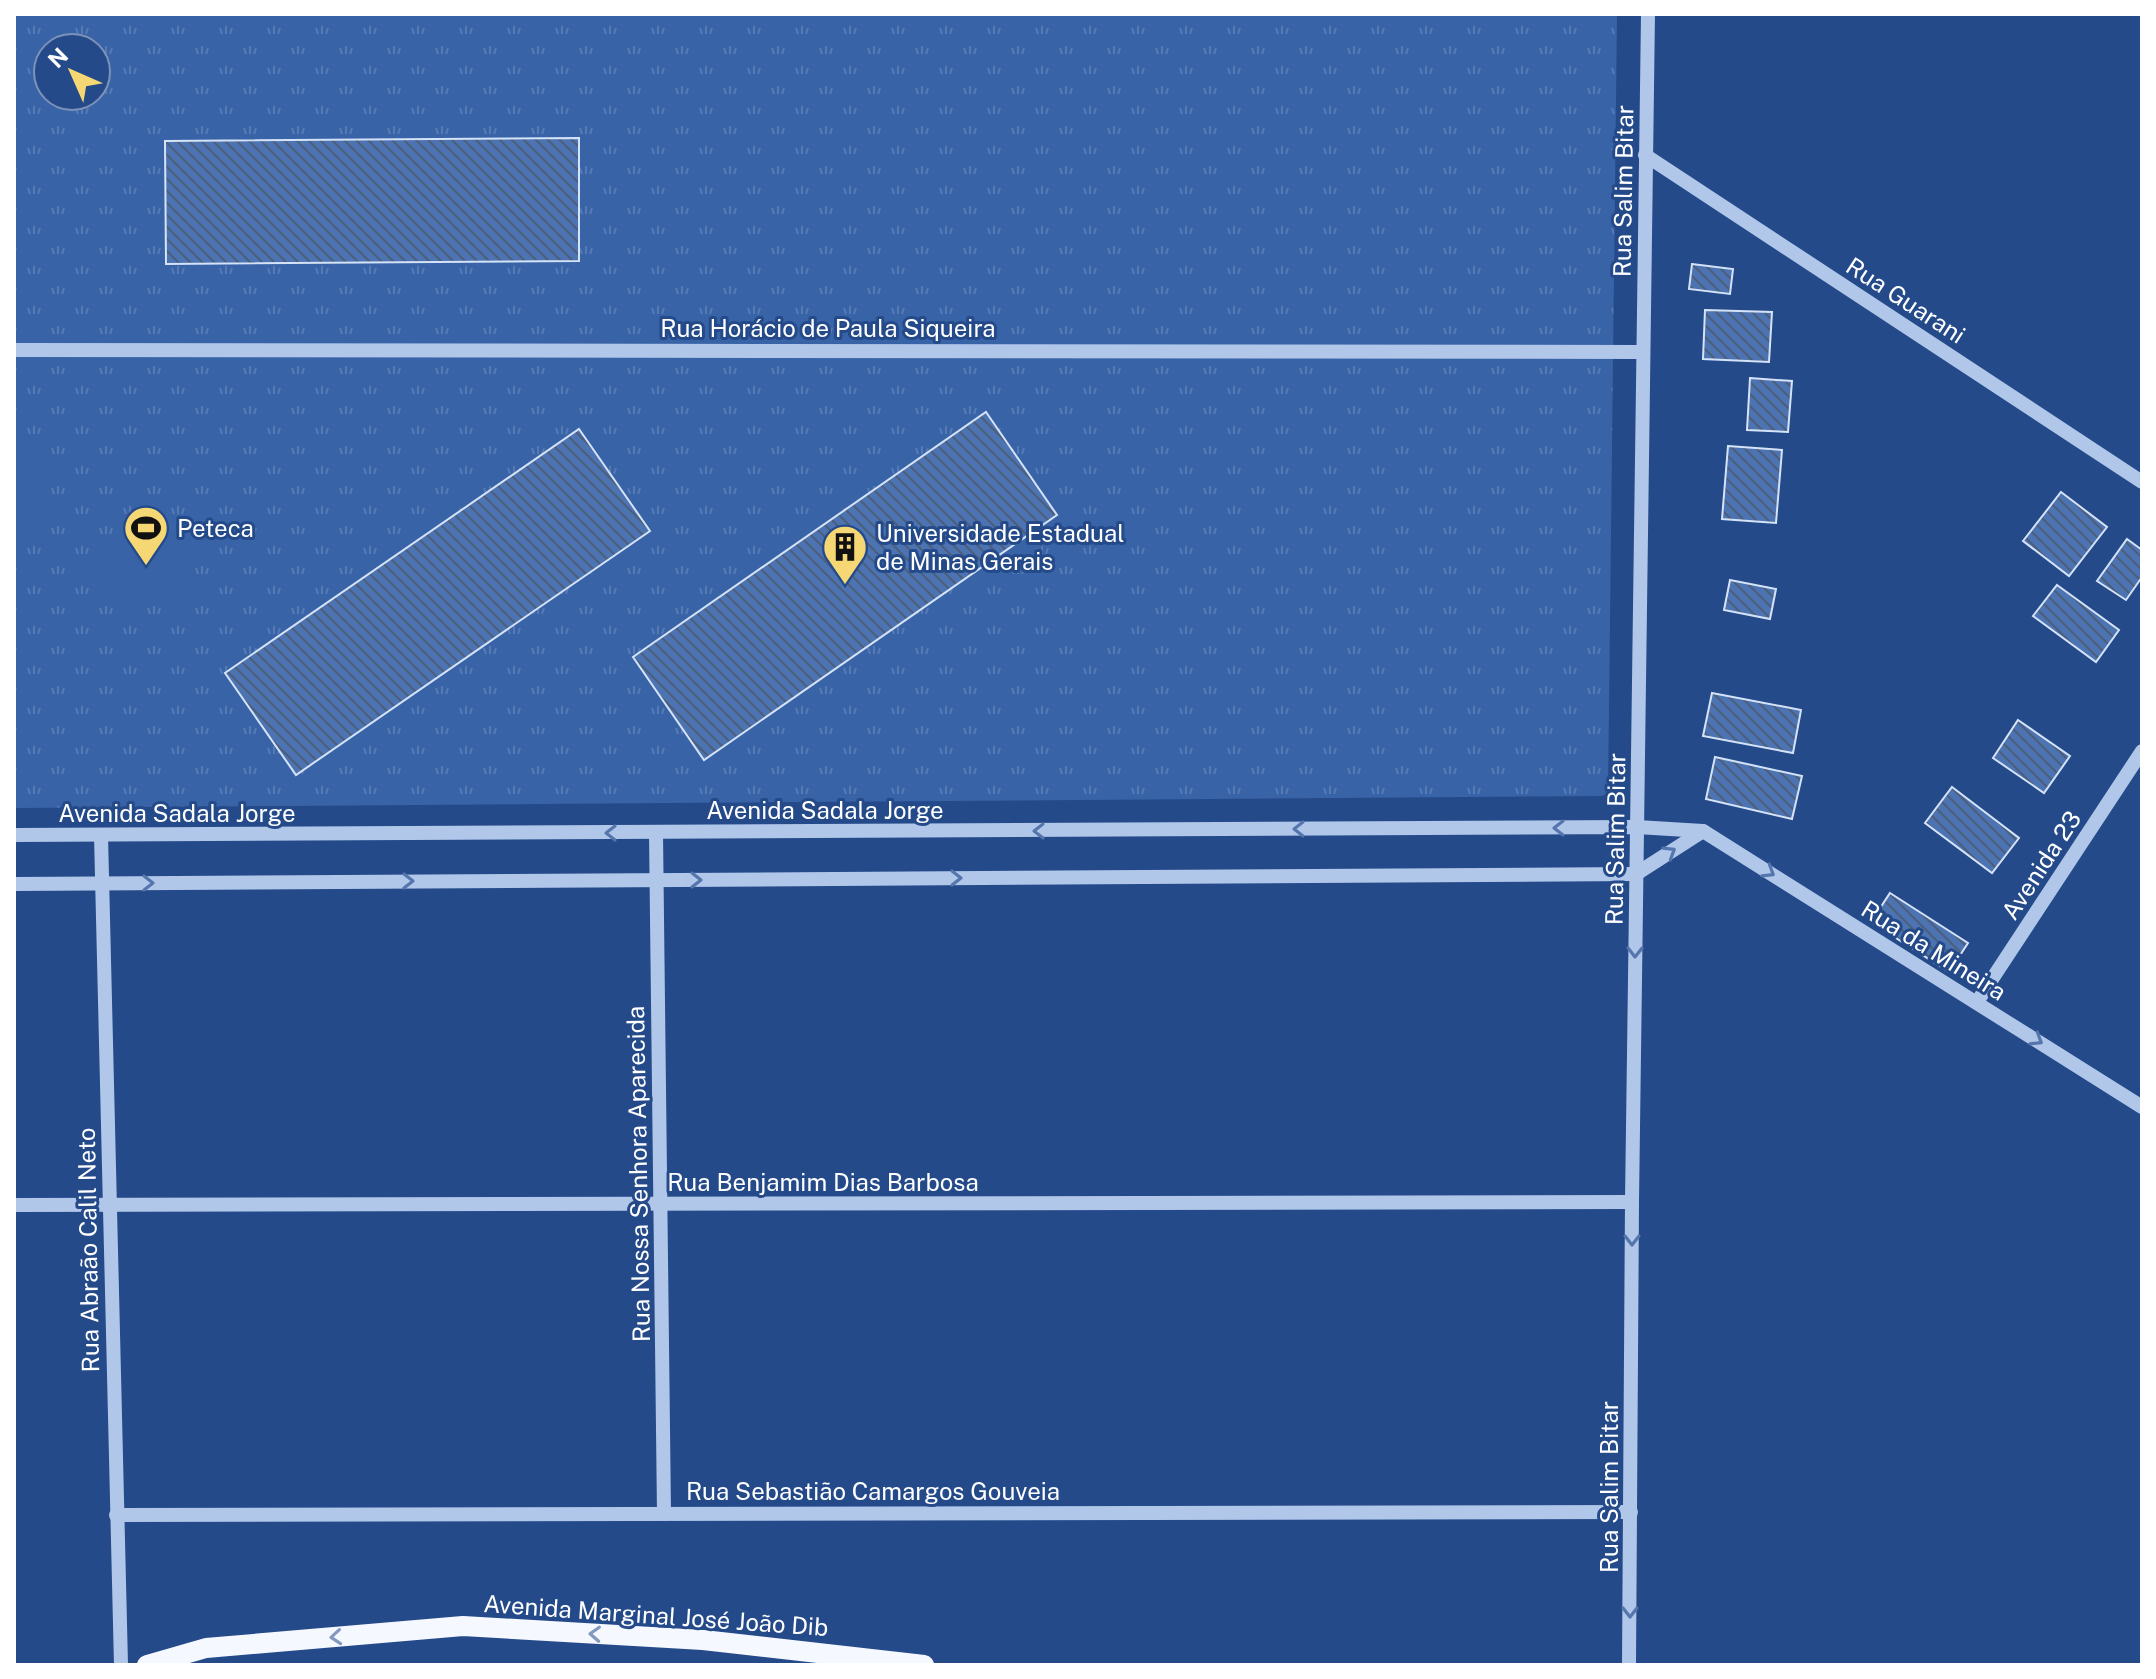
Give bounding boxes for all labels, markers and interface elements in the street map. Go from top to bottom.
north arrow [32,32,112,112]
text: N [43,43,73,73]
street label: Rua Salim Bitar [1607,105,1639,277]
street label: Rua Guarani [1841,251,1971,349]
street label: Rua Horácio de Paula Siqueira [660,314,996,342]
sports icon: Peteca [122,504,170,567]
place label: Peteca [177,514,254,542]
place label: Universidade Estadual de Minas Gerais [876,519,1124,575]
building icon: Universidade Estadual de Minas Gerais [821,523,869,586]
street label: Rua Salim Bitar [1599,753,1631,925]
street label: Avenida Sadala Jorge [706,796,944,824]
street label: Avenida Sadala Jorge [58,799,296,827]
street label: Avenida 23 [1996,806,2086,924]
one-way arrow [1552,819,1565,837]
one-way arrow [1292,820,1305,838]
one-way arrow [1032,822,1045,840]
one-way arrow [604,824,617,842]
one-way arrow [1661,847,1675,862]
one-way arrow [1760,863,1775,878]
one-way arrow [950,869,963,887]
one-way arrow [690,871,703,888]
one-way arrow [402,872,415,890]
one-way arrow [142,874,155,892]
street label: Rua da Mineira [1856,894,2012,1006]
one-way arrow [1626,946,1644,959]
street label: Rua Nossa Senhora Aparecida [621,1006,655,1342]
one-way arrow [2028,1031,2043,1046]
street label: Rua Abraão Calil Neto [72,1127,104,1373]
street label: Rua Benjamim Dias Barbosa [667,1168,979,1196]
one-way arrow [1623,1234,1641,1247]
street label: Rua Salim Bitar [1595,1401,1623,1573]
street label: Rua Sebastião Camargos Gouveia [686,1477,1060,1505]
street label: Avenida Marginal José João Dib [483,1589,829,1641]
one-way arrow [1621,1606,1639,1619]
one-way arrow [588,1625,601,1642]
one-way arrow [329,1628,342,1645]

